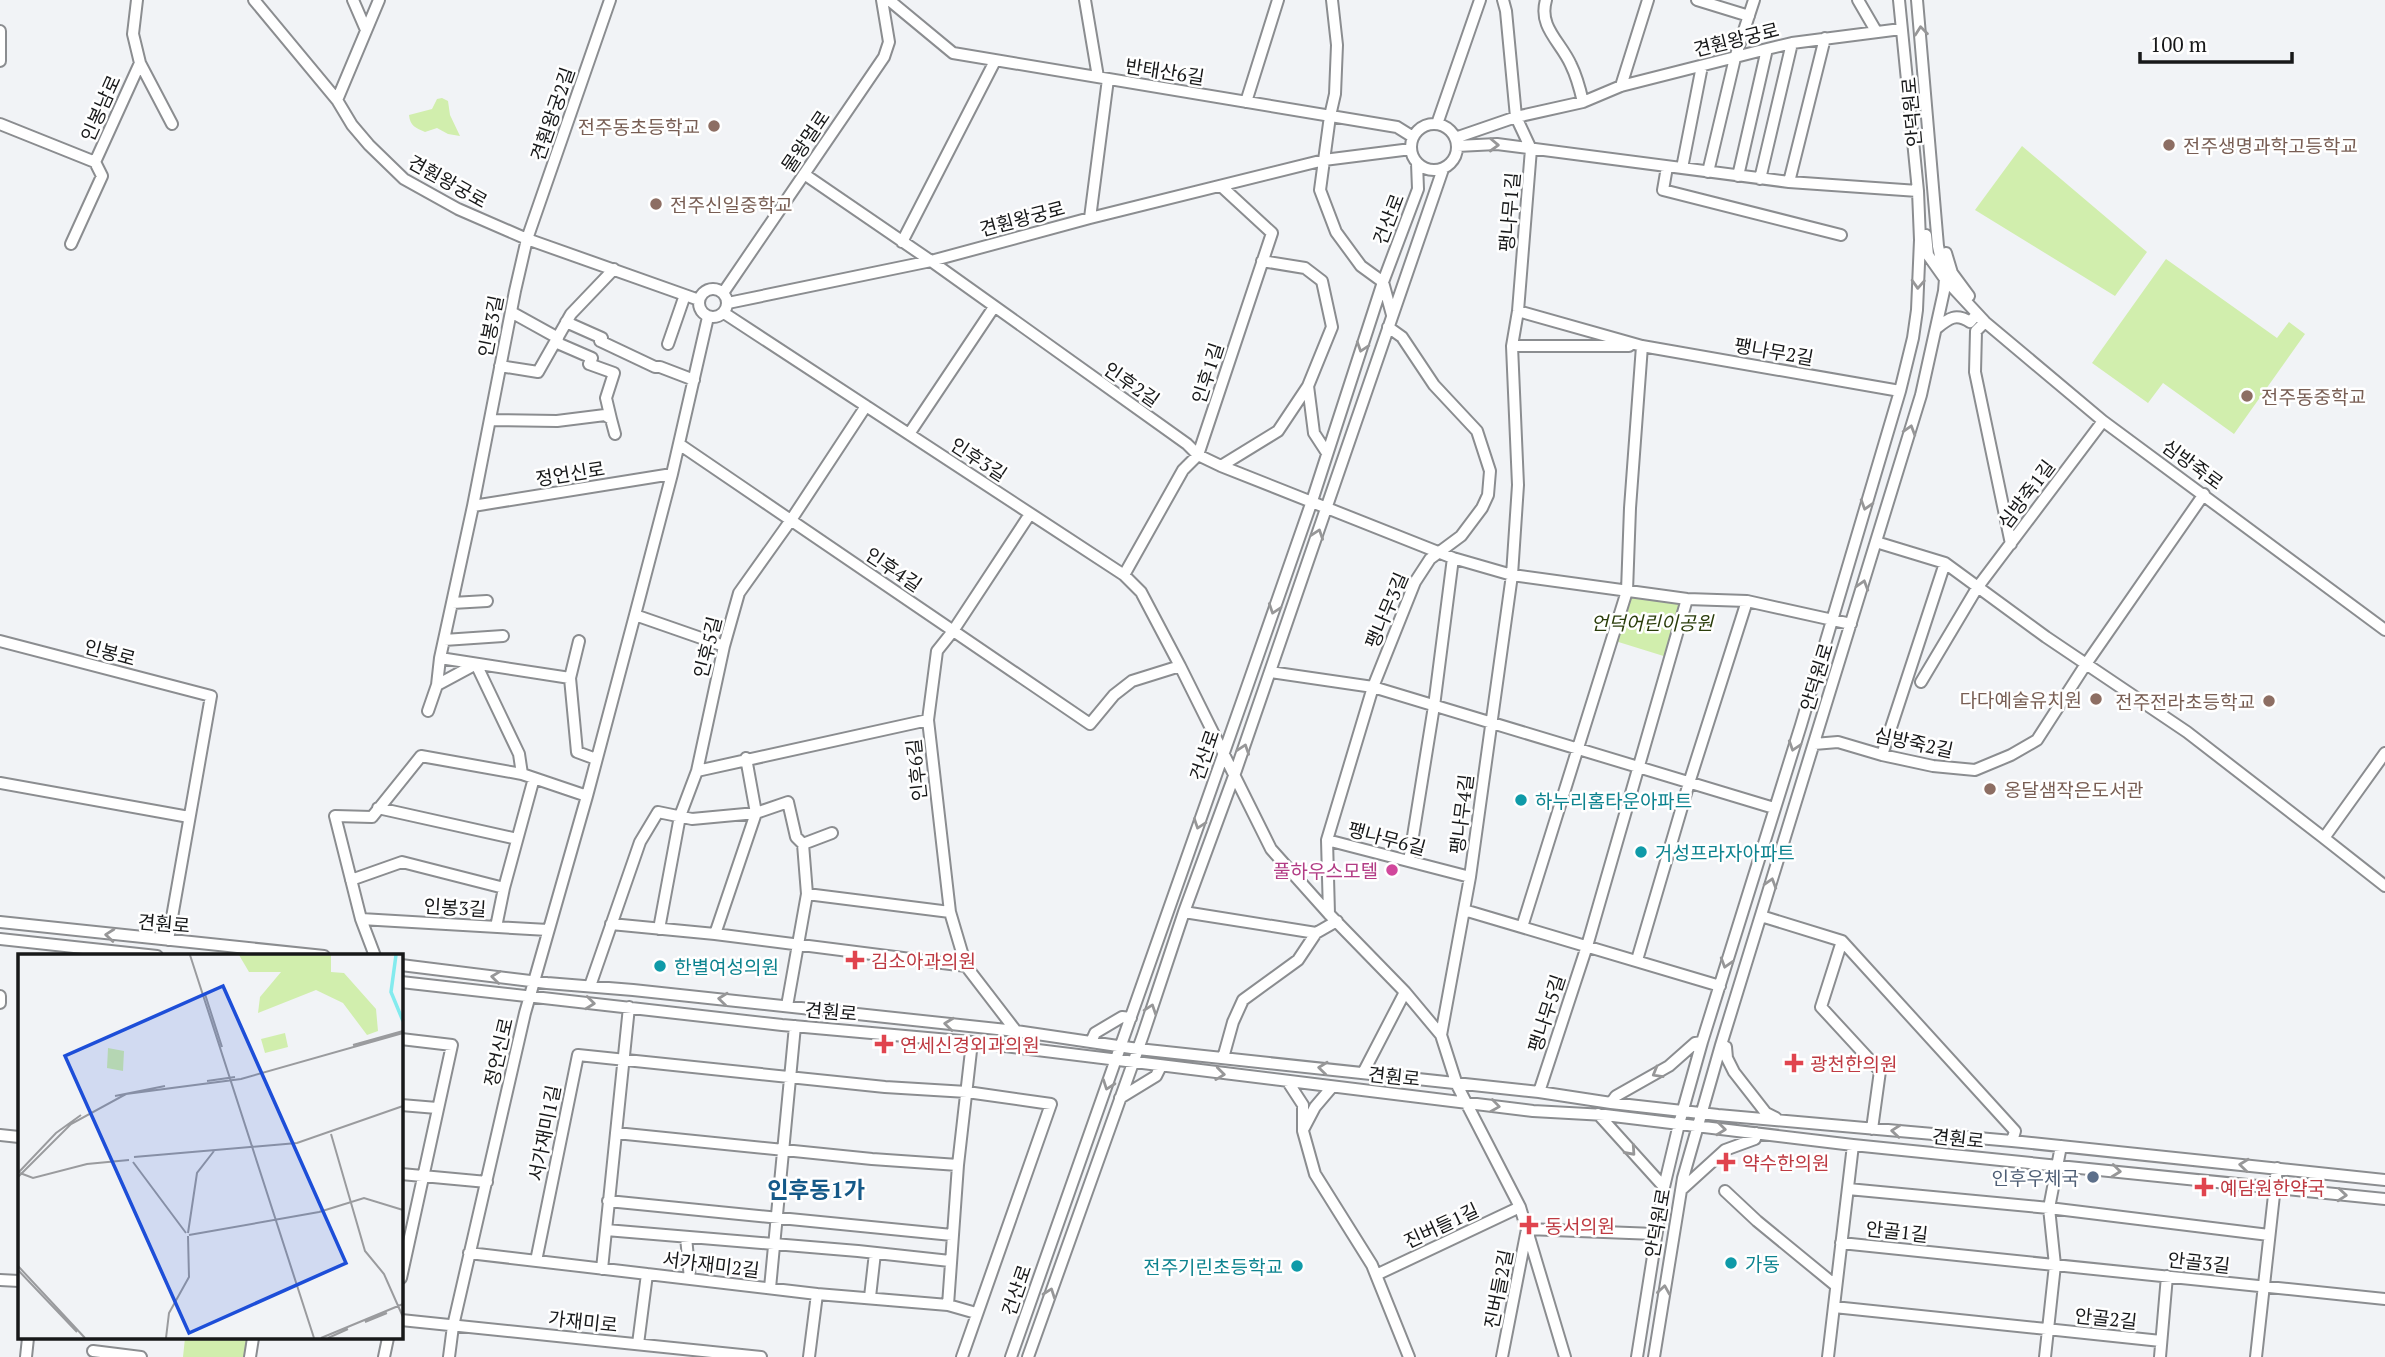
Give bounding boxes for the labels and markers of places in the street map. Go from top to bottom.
place label: 전주동초등학교 [578,114,700,139]
marker: 전주동초등학교 [706,118,722,134]
place label: 전주생명과학고등학교 [2183,133,2358,158]
marker: 전주생명과학고등학교 [2161,137,2177,153]
place label: 전주신일중학교 [670,192,792,217]
marker: 전주신일중학교 [648,196,664,212]
place label: 전주동중학교 [2261,384,2366,409]
marker: 전주동중학교 [2239,388,2255,404]
place label: 다다예술유치원 [1960,687,2082,712]
place label: 전주전라초등학교 [2115,689,2255,714]
marker: 다다예술유치원 [2088,691,2104,707]
marker: 전주전라초등학교 [2261,693,2277,709]
place label: 옹달샘작은도서관 [2004,777,2144,802]
marker: 옹달샘작은도서관 [1982,781,1998,797]
place label: 하누리홈타운아파트 [1535,788,1692,813]
marker: 하누리홈타운아파트 [1513,792,1529,808]
place label: 거성프라자아파트 [1655,840,1795,865]
marker: 거성프라자아파트 [1633,844,1649,860]
place label: 풀하우스모텔 [1273,858,1378,883]
marker: 풀하우스모텔 [1384,862,1400,878]
place label: 김소아과의원 [871,948,976,973]
marker: 김소아과의원 [845,950,865,970]
place label: 한별여성의원 [674,954,779,979]
marker: 한별여성의원 [652,958,668,974]
place label: 연세신경외과의원 [900,1032,1040,1057]
marker: 연세신경외과의원 [874,1034,894,1054]
place label: 광천한의원 [1810,1051,1897,1076]
marker: 광천한의원 [1784,1053,1804,1073]
place label: 약수한의원 [1742,1150,1829,1175]
marker: 약수한의원 [1716,1152,1736,1172]
place label: 인후우체국 [1992,1165,2079,1190]
marker: 인후우체국 [2085,1169,2101,1185]
place label: 예담원한약국 [2220,1175,2325,1200]
marker: 예담원한약국 [2194,1177,2214,1197]
place label: 동서의원 [1545,1213,1615,1238]
marker: 동서의원 [1519,1215,1539,1235]
place label: 가동 [1745,1251,1780,1276]
place label: 전주기린초등학교 [1143,1254,1283,1279]
marker: 가동 [1723,1255,1739,1271]
marker: 전주기린초등학교 [1289,1258,1305,1274]

